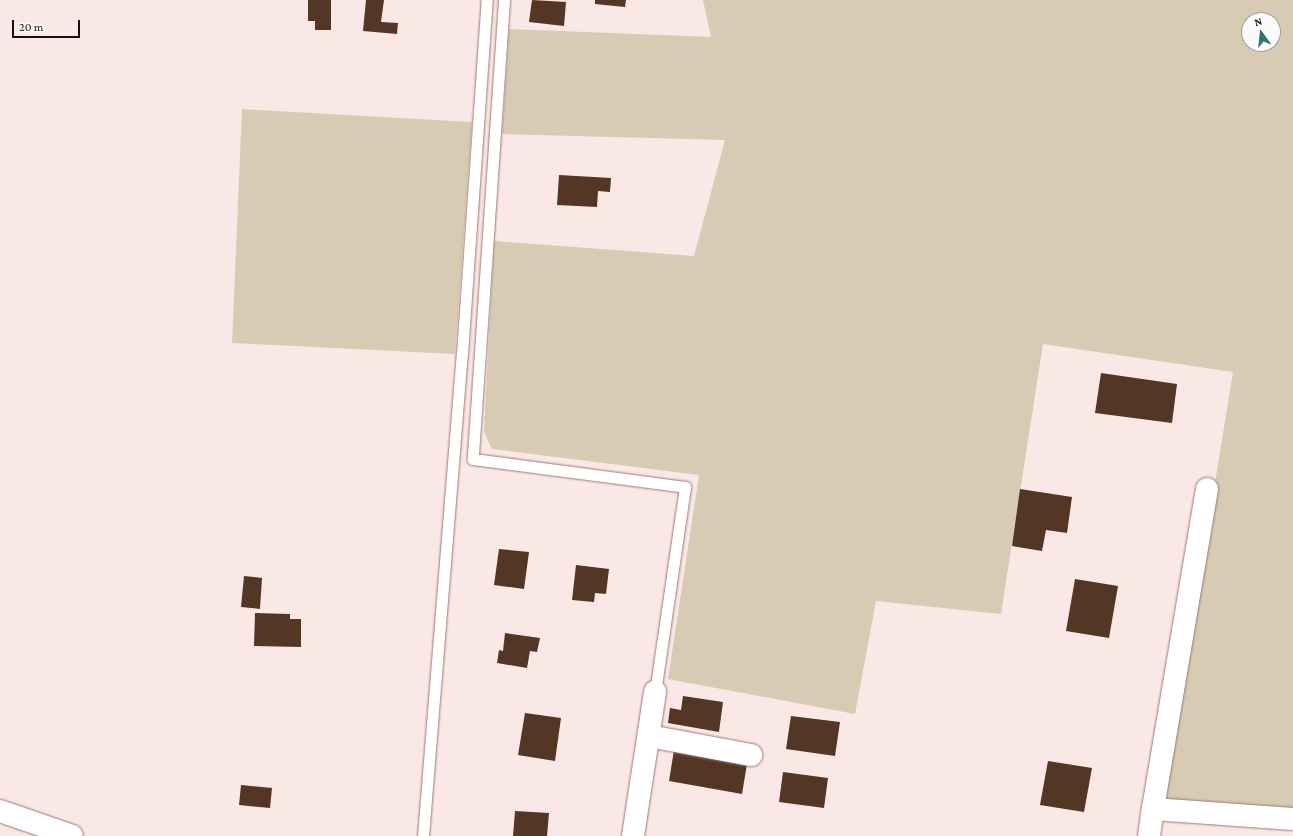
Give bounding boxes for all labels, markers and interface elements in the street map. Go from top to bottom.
scale bar [14,12,82,38]
north arrow [1241,12,1281,52]
text: N [1253,15,1263,28]
text: 20 m [19,20,43,34]

